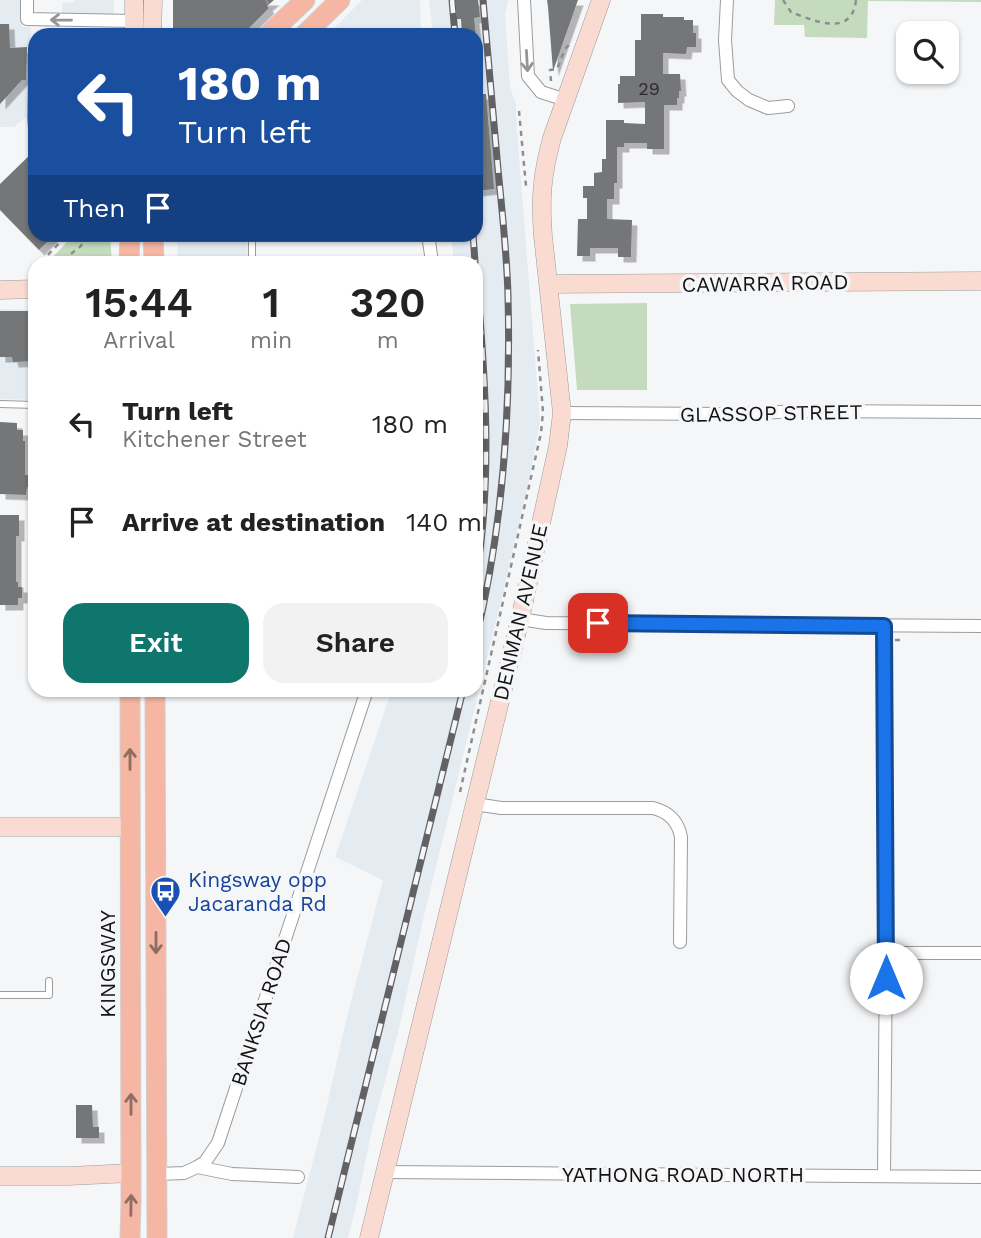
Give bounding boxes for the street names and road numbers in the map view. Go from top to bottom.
street label: CAWARRA ROAD [681,269,849,297]
street label: GLASSOP STREET [680,399,863,427]
street label: DENMAN AVENUE [487,521,553,703]
street label: KINGSWAY [95,910,120,1018]
street label: BANKSIA ROAD [225,935,297,1089]
street label: YATHONG ROAD NORTH [562,1162,804,1187]

